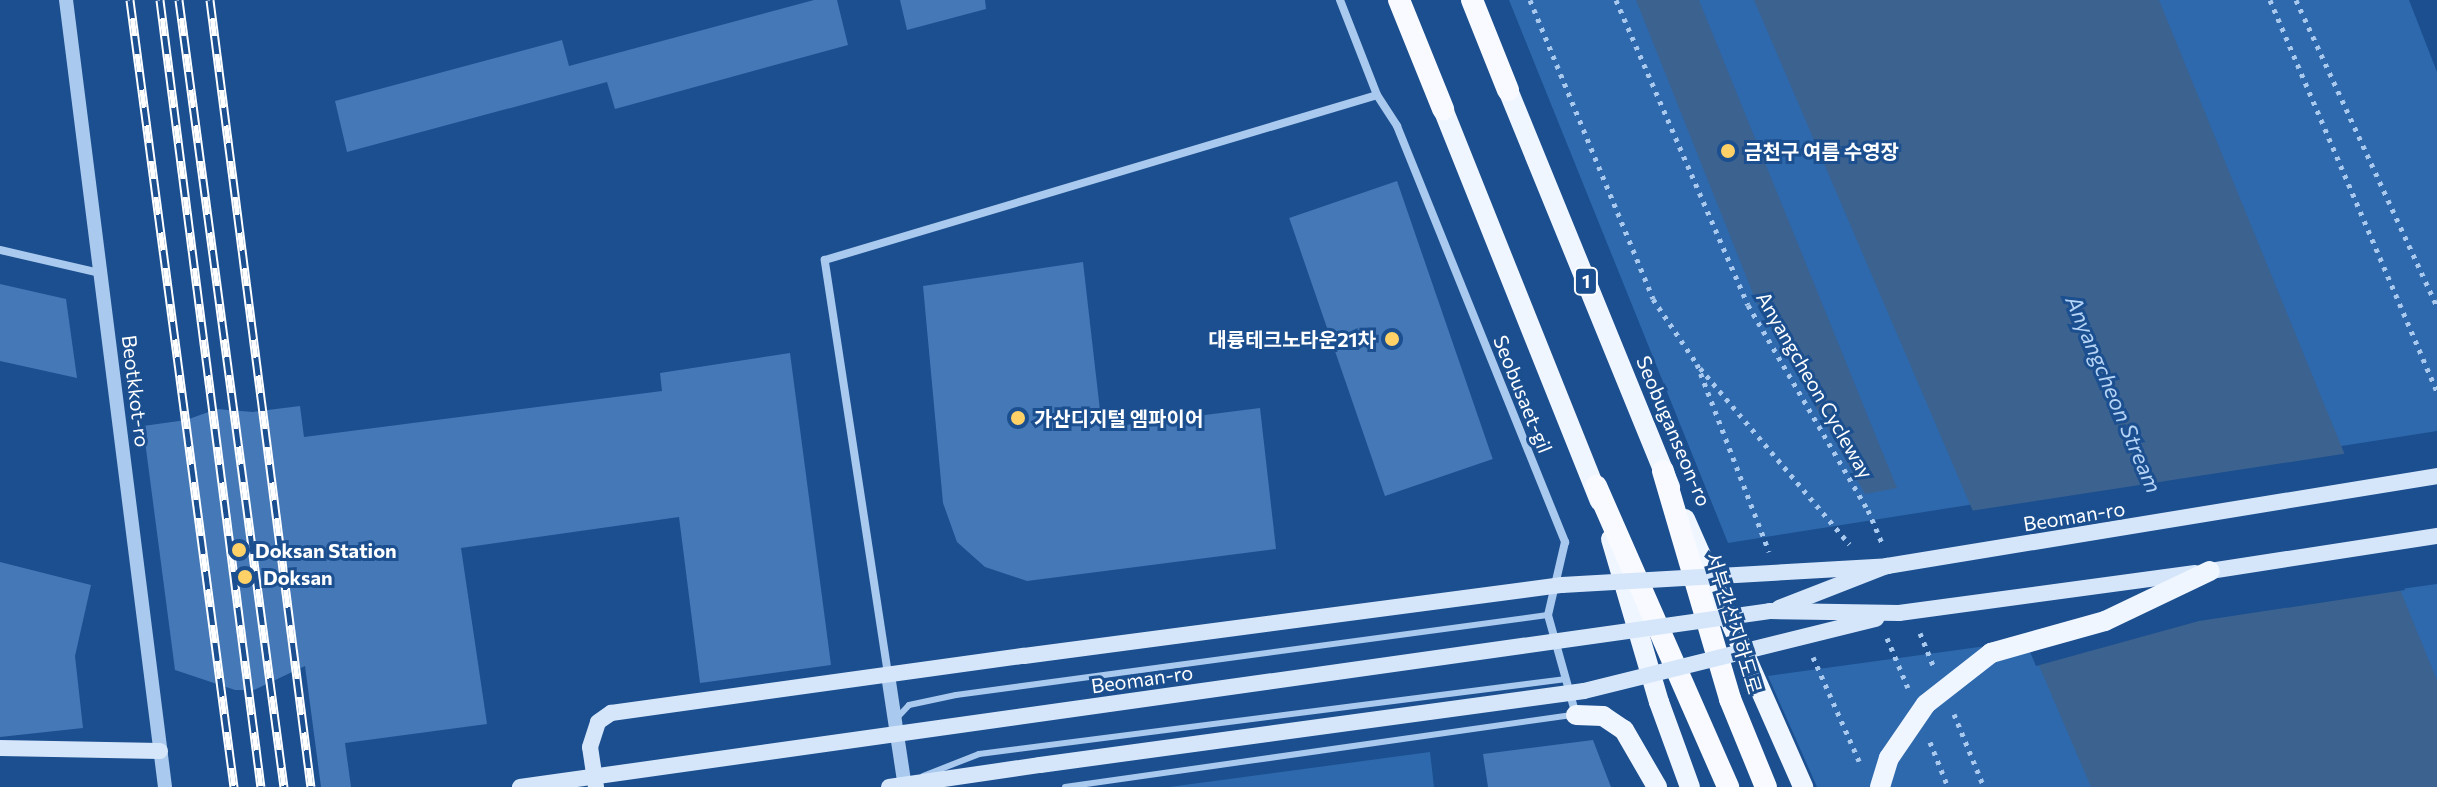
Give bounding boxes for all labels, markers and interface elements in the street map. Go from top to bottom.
place label: 금천구 여름 수영장 [1744,139,1899,163]
marker: 금천구 여름 수영장 [1719,142,1737,160]
road number: 1 [1572,267,1600,295]
street label: Anyangcheon Cycleway [1752,287,1878,483]
water label: Anyangcheon Stream [2060,291,2168,497]
place label: 대륭테크노타운21차 [1208,327,1376,351]
marker: 대륭테크노타운21차 [1383,330,1401,348]
street label: Seobusaet-gil [1488,332,1558,456]
street label: Beotkkot-ro [117,334,155,448]
street label: Seobuganseon-ro [1632,352,1716,510]
place label: 가산디지털 엠파이어 [1034,406,1203,430]
marker: 가산디지털 엠파이어 [1009,409,1027,427]
street label: Beoman-ro [2021,496,2127,536]
place label: Doksan Station [255,538,397,562]
marker: Doksan Station [230,541,248,559]
street label: 서부간선지하도로 [1701,549,1767,697]
place label: Doksan [263,565,333,589]
marker: Doksan [234,566,256,588]
street label: Beoman-ro [1089,660,1195,698]

